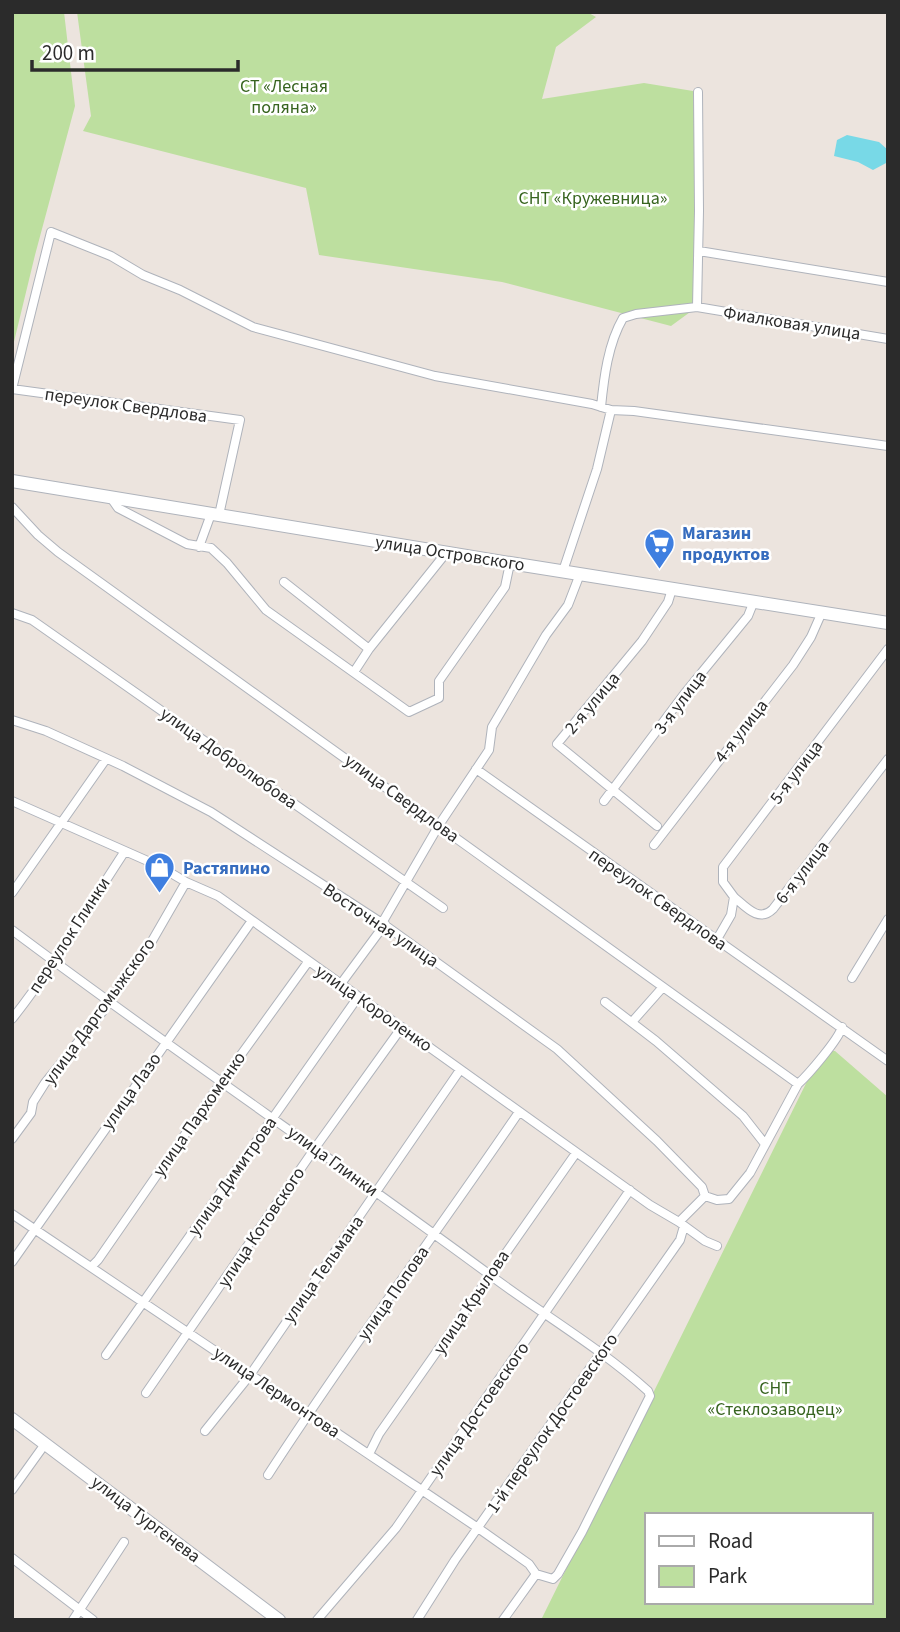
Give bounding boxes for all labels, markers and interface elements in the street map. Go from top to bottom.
scale bar [32,28,238,72]
text: 200 m [42,38,95,68]
park label: СТ «Лесная поляна» [240,74,328,120]
park label: СНТ «Кружевница» [519,186,667,211]
street label: Фиалковая улица [722,300,862,347]
street label: переулок Свердлова [43,382,209,429]
place label: Магазин продуктов [682,521,770,567]
supermarket icon: Магазин продуктов [642,526,676,570]
street label: улица Островского [373,529,526,578]
street label: 3-я улица [648,665,713,740]
street label: 2-я улица [559,667,626,740]
street label: 4-я улица [709,694,774,768]
street label: улица Добролюбова [155,702,302,815]
street label: 5-я улица [764,735,829,810]
street label: улица Свердлова [339,748,464,849]
street label: 6-я улица [770,835,835,909]
street label: переулок Свердлова [583,842,732,957]
shop icon: Растяпино [143,851,177,895]
place label: Растяпино [183,856,270,881]
street label: переулок Глинки [22,872,116,998]
street label: Восточная улица [318,877,444,973]
street label: улица Даргомыжского [37,933,161,1090]
street label: улица Короленко [310,959,437,1058]
street label: улица Пархоменко [147,1047,252,1182]
street label: улица Лазо [96,1048,167,1135]
street label: улица Димитрова [182,1112,283,1241]
street label: улица Глинки [282,1120,383,1203]
street label: улица Котовского [212,1162,311,1292]
street label: улица Тельмана [277,1210,370,1328]
street label: улица Попова [352,1241,435,1346]
street label: улица Крылова [427,1245,516,1359]
street label: 1-й переулок Достоевского [481,1328,624,1518]
street label: улица Достоевского [424,1337,535,1482]
street label: улица Лермонтова [208,1341,345,1444]
park label: СНТ «Стеклозаводец» [708,1376,842,1422]
street label: улица Тургенева [86,1470,206,1569]
legend [645,1513,872,1604]
text: Road [708,1526,753,1556]
text: Park [708,1561,748,1591]

